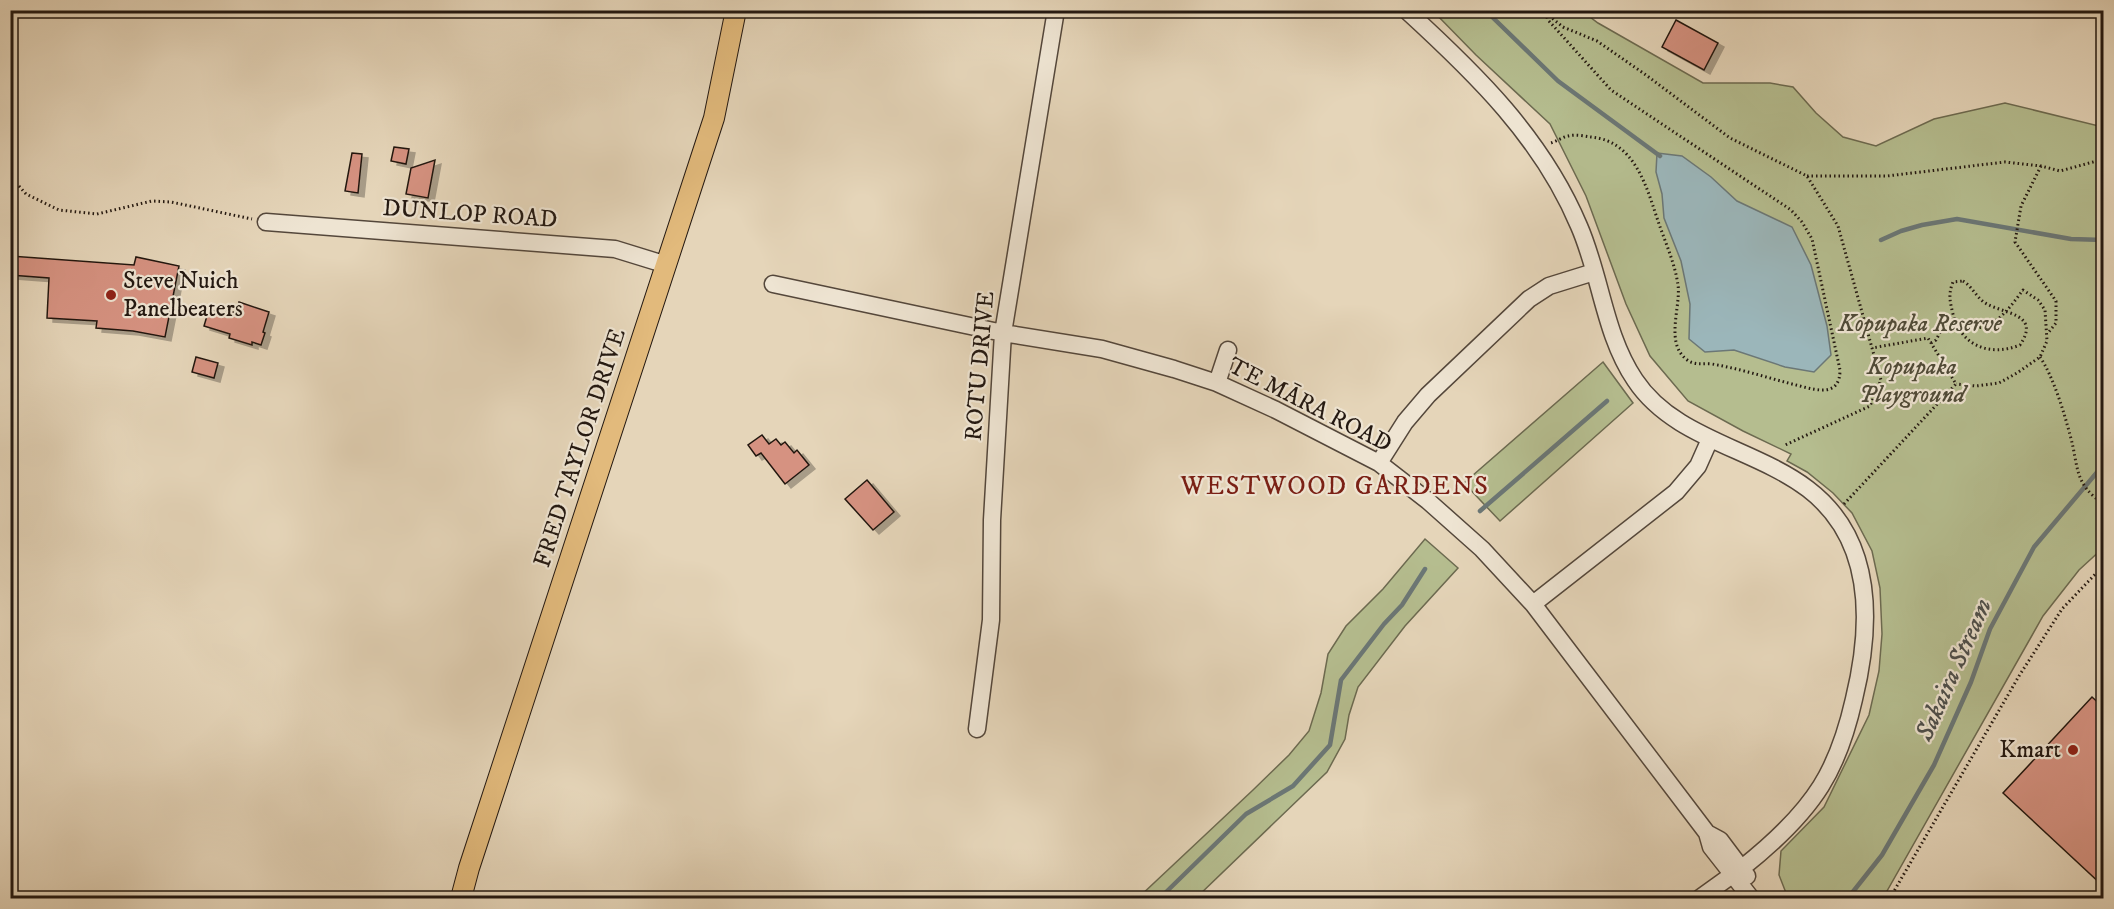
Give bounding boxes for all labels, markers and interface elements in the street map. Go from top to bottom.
street label: DUNLOP ROAD [382,193,558,235]
place label: Steve Nuich Panelbeaters [123,266,243,324]
marker: Steve Nuich Panelbeaters [104,288,118,302]
street label: ROTU DRIVE [959,290,1001,442]
park label: Kopupaka Reserve [1837,309,2003,339]
street label: FRED TAYLOR DRIVE [527,325,633,571]
street label: TE MĀRA ROAD [1223,351,1397,459]
park label: Kopupaka Playground [1859,352,1969,410]
district label: WESTWOOD GARDENS [1179,470,1490,503]
water label: Sakaira Stream [1908,594,2000,747]
place label: Kmart [1999,735,2061,765]
marker: Kmart [2066,743,2080,757]

